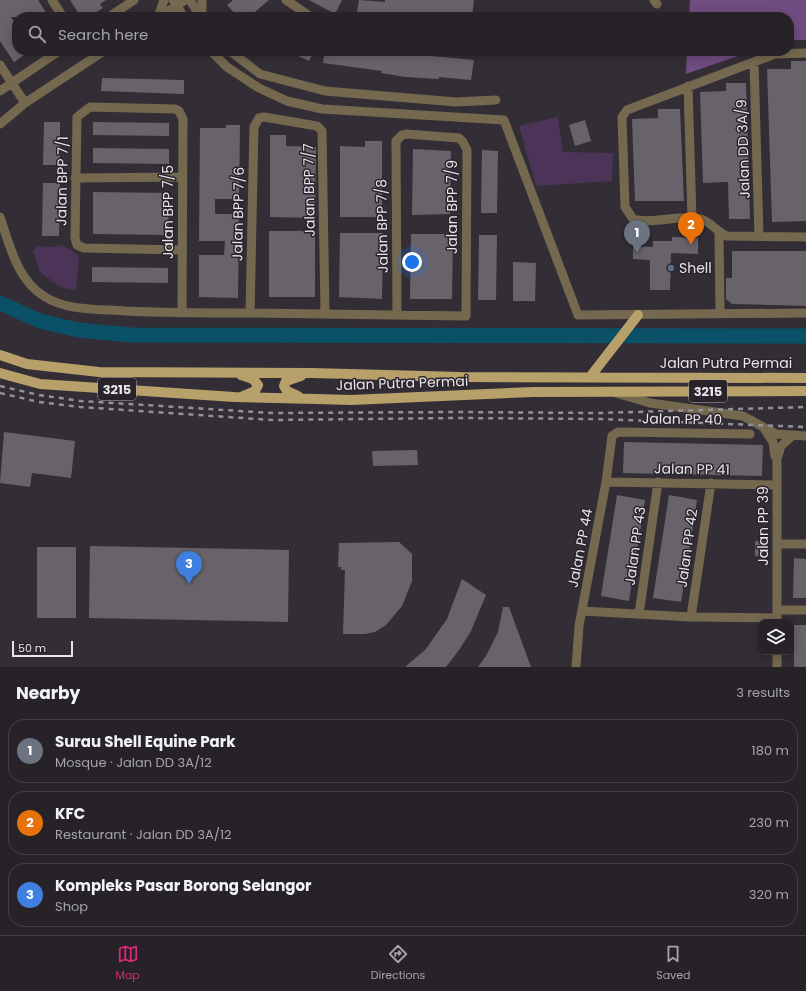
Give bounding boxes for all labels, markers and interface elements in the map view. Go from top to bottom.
search box [12,12,794,56]
icon: search [26,23,48,45]
text: Search here [58,24,148,45]
street label: Jalan DD 3A/9 [731,99,755,199]
street label: Jalan BPP 7/1 [51,136,73,226]
street label: Jalan BPP 7/7 [298,143,320,237]
street label: Jalan BPP 7/9 [442,160,462,254]
street label: Jalan BPP 7/5 [158,165,178,259]
street label: Jalan BPP 7/6 [227,167,249,261]
street label: Jalan BPP 7/8 [371,179,393,273]
pin: 2 [678,212,704,245]
pin: 1 [624,220,650,253]
your location [402,252,422,272]
place label: Shell [679,258,712,278]
marker: Shell [666,263,676,273]
street label: Jalan Putra Permai [660,353,792,373]
street label: Jalan Putra Permai [335,371,469,395]
road number: 3215 [98,378,136,400]
road number: 3215 [689,380,727,402]
street label: Jalan PP 40 [642,408,722,430]
street label: Jalan PP 41 [654,458,730,480]
street label: Jalan PP 39 [753,486,773,566]
street label: Jalan PP 43 [620,505,650,587]
street label: Jalan PP 44 [563,507,597,589]
street label: Jalan PP 42 [672,507,702,589]
pin: 3 [176,551,202,584]
map controls [758,619,794,655]
button: layers [758,619,794,655]
scale bar [12,639,73,658]
text: 50 m [18,640,46,656]
text: Nearby [16,681,80,705]
text: 3 results [736,683,790,702]
text: Surau Shell Equine Park [55,731,235,752]
text: 1 [28,741,32,760]
text: 180 m [752,741,789,760]
text: Mosque · Jalan DD 3A/12 [55,753,212,772]
text: KFC [55,803,85,824]
text: 2 [26,813,34,832]
text: 230 m [749,813,789,832]
text: Restaurant · Jalan DD 3A/12 [55,825,232,844]
text: Kompleks Pasar Borong Selangor [55,875,312,896]
text: 3 [26,885,34,904]
text: 320 m [749,885,789,904]
text: Shop [55,897,88,916]
tab: Map [115,943,140,984]
tab: Directions [371,943,425,984]
tab: Saved [656,943,691,984]

